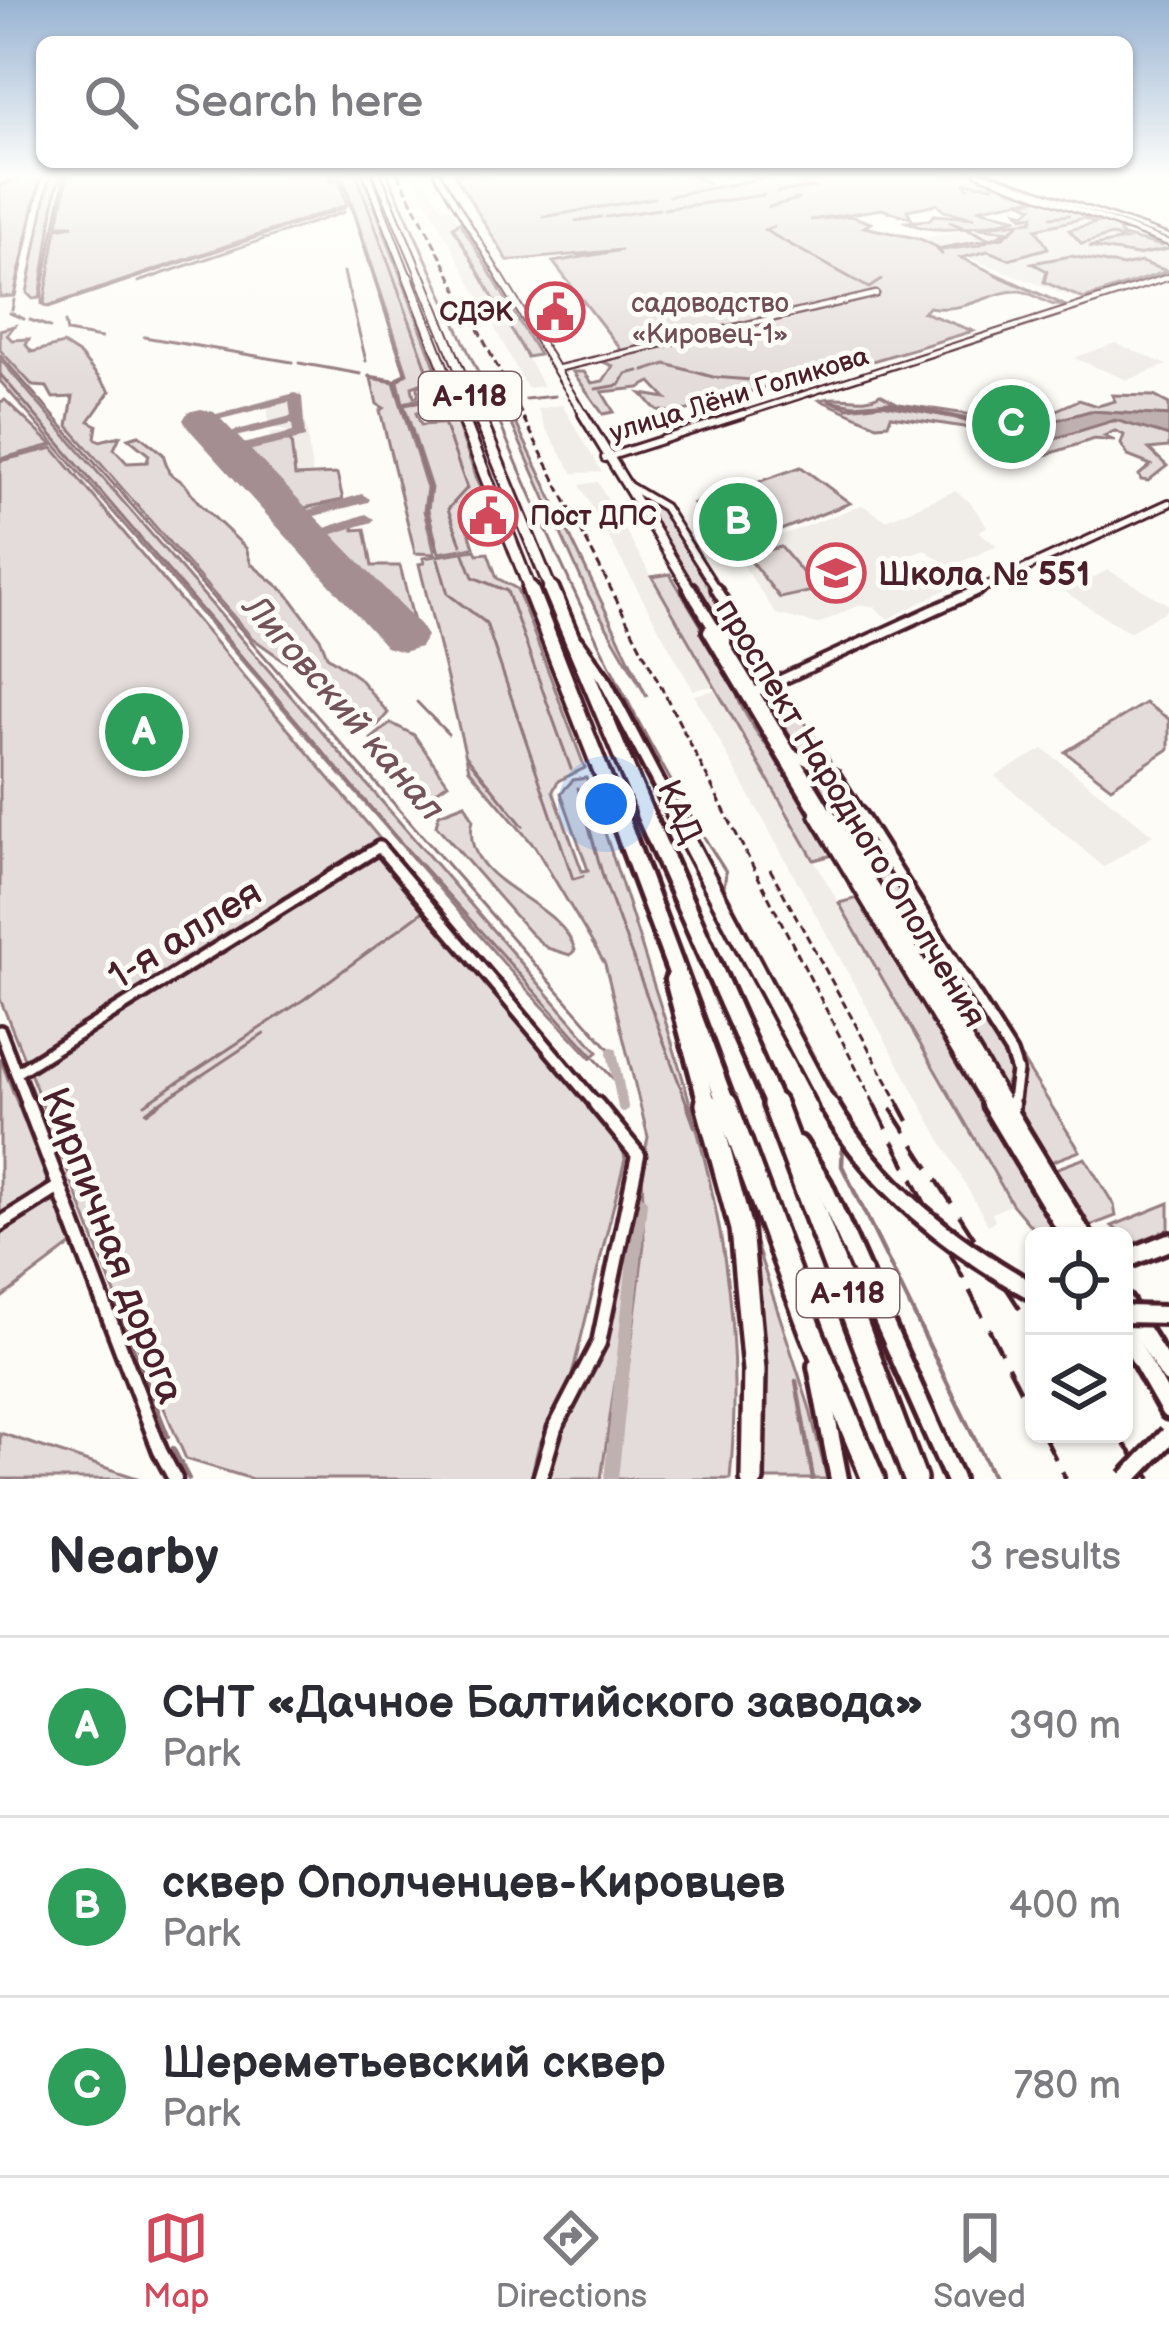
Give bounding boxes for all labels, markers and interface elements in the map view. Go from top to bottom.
search box [36,36,1133,168]
icon: search [78,69,144,135]
text: Search here [174,75,423,130]
public building icon: СДЭК [524,281,586,343]
park label: садоводство «Кировец-1» [631,288,789,351]
place label: СДЭК [439,297,514,329]
street label: улица Лёни Голикова [606,340,873,450]
road number: А-118 [419,372,521,420]
pin: C [972,379,1050,469]
pin: B [699,477,777,567]
public building icon: Пост ДПС [457,485,519,547]
place label: Пост ДПС [530,501,657,533]
school or university icon: Школа № 551 [805,542,867,604]
place label: Школа № 551 [878,555,1090,595]
water label: Лиговский канал [232,586,453,831]
street label: проспект Народного Ополчения [706,591,994,1035]
pin: A [105,687,183,777]
your location [576,774,636,834]
street label: КАД [648,774,711,849]
street label: 1-я аллея [100,870,271,1001]
street label: Кирпичная дорога [30,1081,194,1410]
map controls [1025,1227,1133,1443]
button: locate [1025,1227,1133,1335]
road number: А-118 [797,1269,899,1317]
button: layers [1025,1335,1133,1443]
text: Nearby [48,1527,219,1588]
text: 3 results [969,1534,1121,1581]
text: СНТ «Дачное Балтийского завода» [162,1676,924,1731]
text: A [75,1703,99,1750]
text: 390 m [1009,1703,1121,1750]
text: Park [162,1731,240,1778]
text: сквер Ополченцев-Кировцев [162,1856,785,1911]
text: B [73,1883,101,1930]
text: 400 m [1009,1883,1121,1930]
text: Park [162,1911,240,1958]
text: Шереметьевский сквер [162,2036,666,2091]
text: C [73,2063,101,2110]
text: 780 m [1013,2063,1121,2110]
text: Park [162,2091,240,2138]
tab: Map [143,2205,209,2317]
tab: Directions [496,2205,647,2317]
tab: Saved [933,2205,1026,2317]

